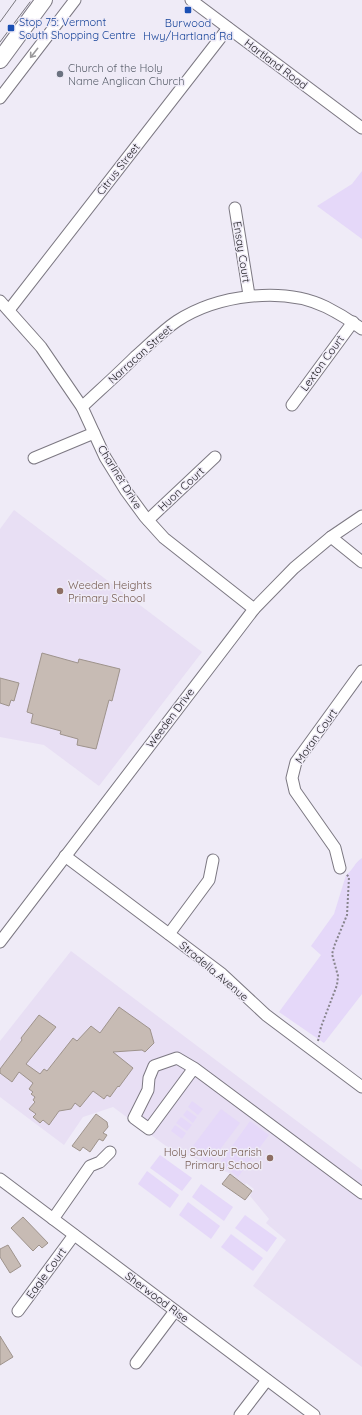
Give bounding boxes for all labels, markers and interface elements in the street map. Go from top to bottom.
marker: Burwood Hwy/Hartland Rd [183,5,193,15]
place label: Stop 75: Vermont South Shopping Centre [19,15,136,42]
place label: Burwood Hwy/Hartland Rd [143,16,233,43]
marker: Stop 75: Vermont South Shopping Centre [6,23,16,33]
street label: Hartland Road [242,36,310,92]
one-way arrow [30,47,39,58]
place label: Church of the Holy Name Anglican Church [68,61,185,88]
marker: Church of the Holy Name Anglican Church [55,69,65,79]
street label: Citrus Street [93,140,143,198]
street label: Ensay Court [230,220,254,284]
street label: Narracan Street [105,321,175,386]
street label: Lexton Court [297,332,347,394]
street label: Charlnet Drive [95,442,145,512]
street label: Huon Court [155,464,207,514]
place label: Weeden Heights Primary School [68,578,152,605]
marker: Weeden Heights Primary School [55,586,65,596]
street label: Weeden Drive [143,685,197,751]
street label: Moran Court [292,706,340,766]
street label: Stradella Avenue [177,938,251,1004]
place label: Holy Saviour Parish Primary School [164,1145,262,1172]
marker: Holy Saviour Parish Primary School [265,1153,275,1163]
street label: Eagle Court [23,1245,69,1301]
street label: Sherwood Rise [123,1269,191,1325]

